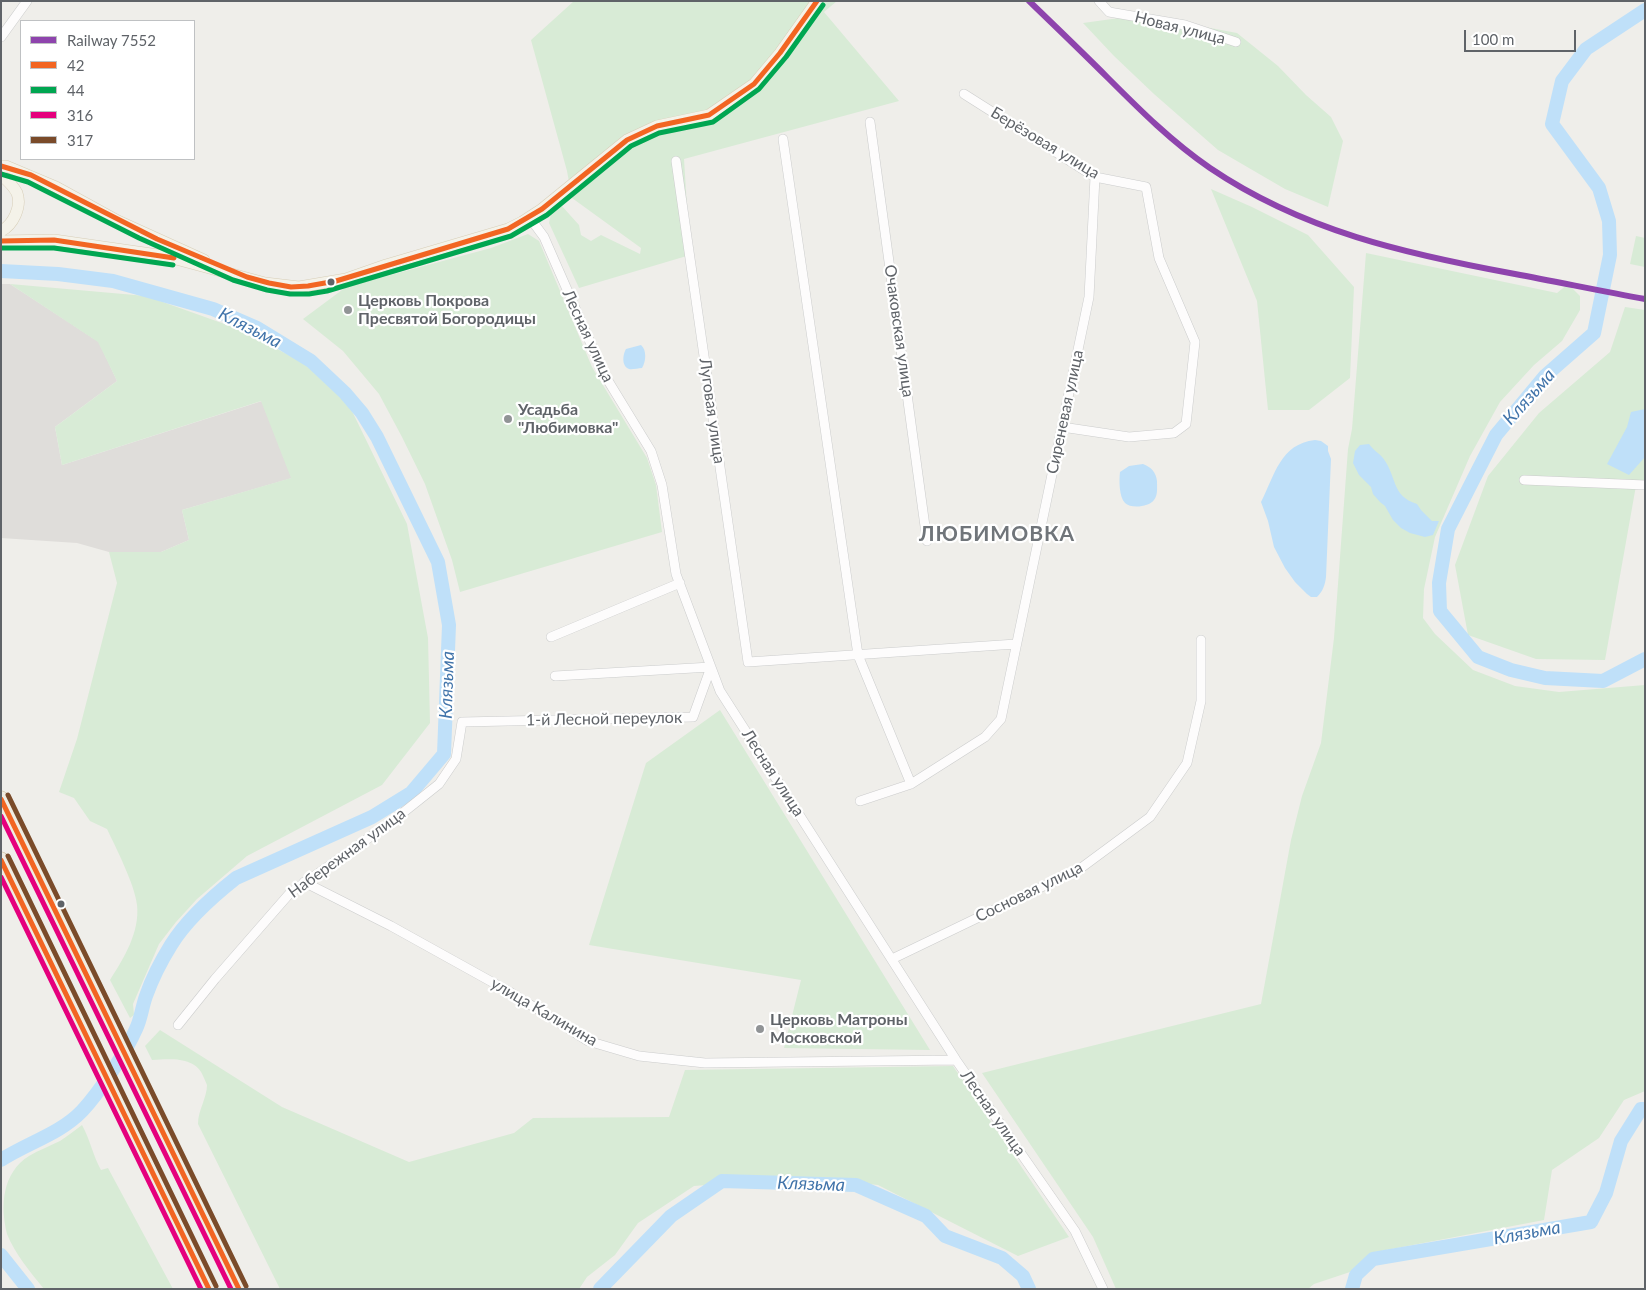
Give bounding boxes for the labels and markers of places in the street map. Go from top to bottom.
unlabelled marker [326,277,336,287]
place label: Церковь Покрова Пресвятой Богородицы [358,291,536,329]
marker: Церковь Покрова Пресвятой Богородицы [342,304,354,316]
place label: Усадьба "Любимовка" [518,400,618,438]
marker: Усадьба "Любимовка" [502,413,514,425]
unlabelled marker [56,899,66,909]
place label: Церковь Матроны Московской [770,1010,908,1048]
marker: Церковь Матроны Московской [754,1023,766,1035]

